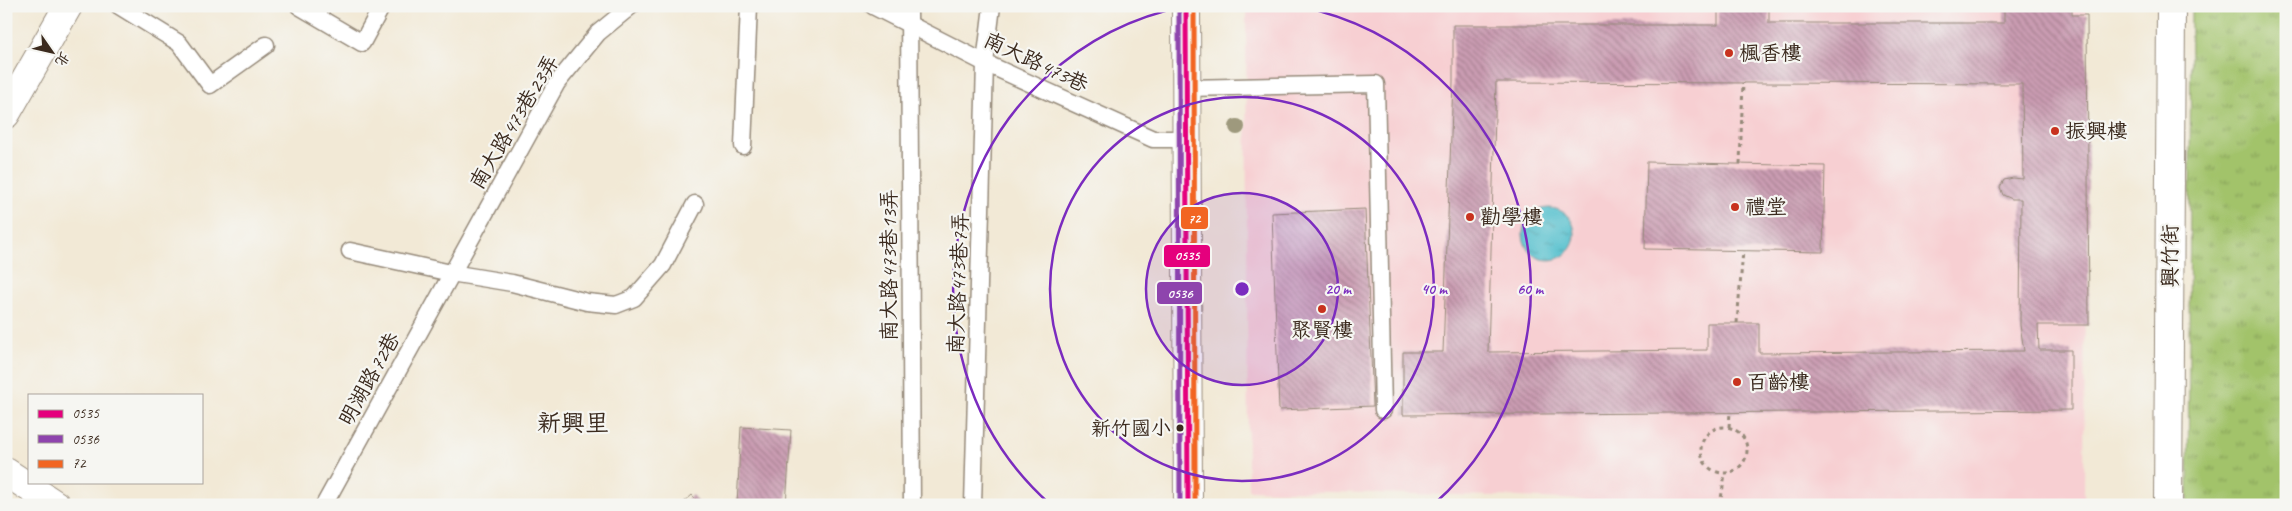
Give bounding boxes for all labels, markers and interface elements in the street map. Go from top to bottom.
street label: 南大路473巷 [980,26,1092,98]
north arrow [28,28,78,78]
place label: 楓香樓 [1739,40,1802,66]
marker: 楓香樓 [1723,47,1735,59]
text: 北 [51,48,73,70]
street label: 南大路473巷23弄 [464,50,564,194]
place label: 振興樓 [2065,118,2128,144]
marker: 振興樓 [2049,125,2061,137]
street label: 南大路473巷13弄 [876,189,902,341]
place label: 禮堂 [1745,194,1787,220]
marker: 禮堂 [1729,201,1741,213]
place label: 勸學樓 [1480,204,1543,230]
line badge: 72 [1180,206,1209,230]
text: 72 [1188,210,1202,227]
street label: 南大路473巷7弄 [943,211,973,355]
marker: 勸學樓 [1464,211,1476,223]
street label: 興竹街 [2157,225,2183,288]
line badge: 0535 [1163,244,1211,268]
text: 0535 [1175,247,1201,264]
centre of rings [1233,280,1251,298]
text: 20 m [1325,280,1352,299]
text: 40 m [1421,280,1448,299]
text: 60 m [1517,280,1544,299]
line badge: 0536 [1156,281,1203,305]
text: 0536 [1167,285,1194,302]
marker: 聚賢樓 [1316,303,1328,315]
place label: 聚賢樓 [1291,317,1354,343]
street label: 明湖路72巷 [333,328,405,430]
place label: 百齡樓 [1747,369,1810,395]
marker: 百齡樓 [1731,376,1743,388]
legend [28,394,202,484]
text: 0535 [72,404,100,423]
district label: 新興里 [537,408,609,438]
place label: 新竹國小 [1091,416,1171,441]
marker: 新竹國小 [1175,423,1185,433]
text: 0536 [72,430,100,449]
text: 72 [72,454,87,473]

